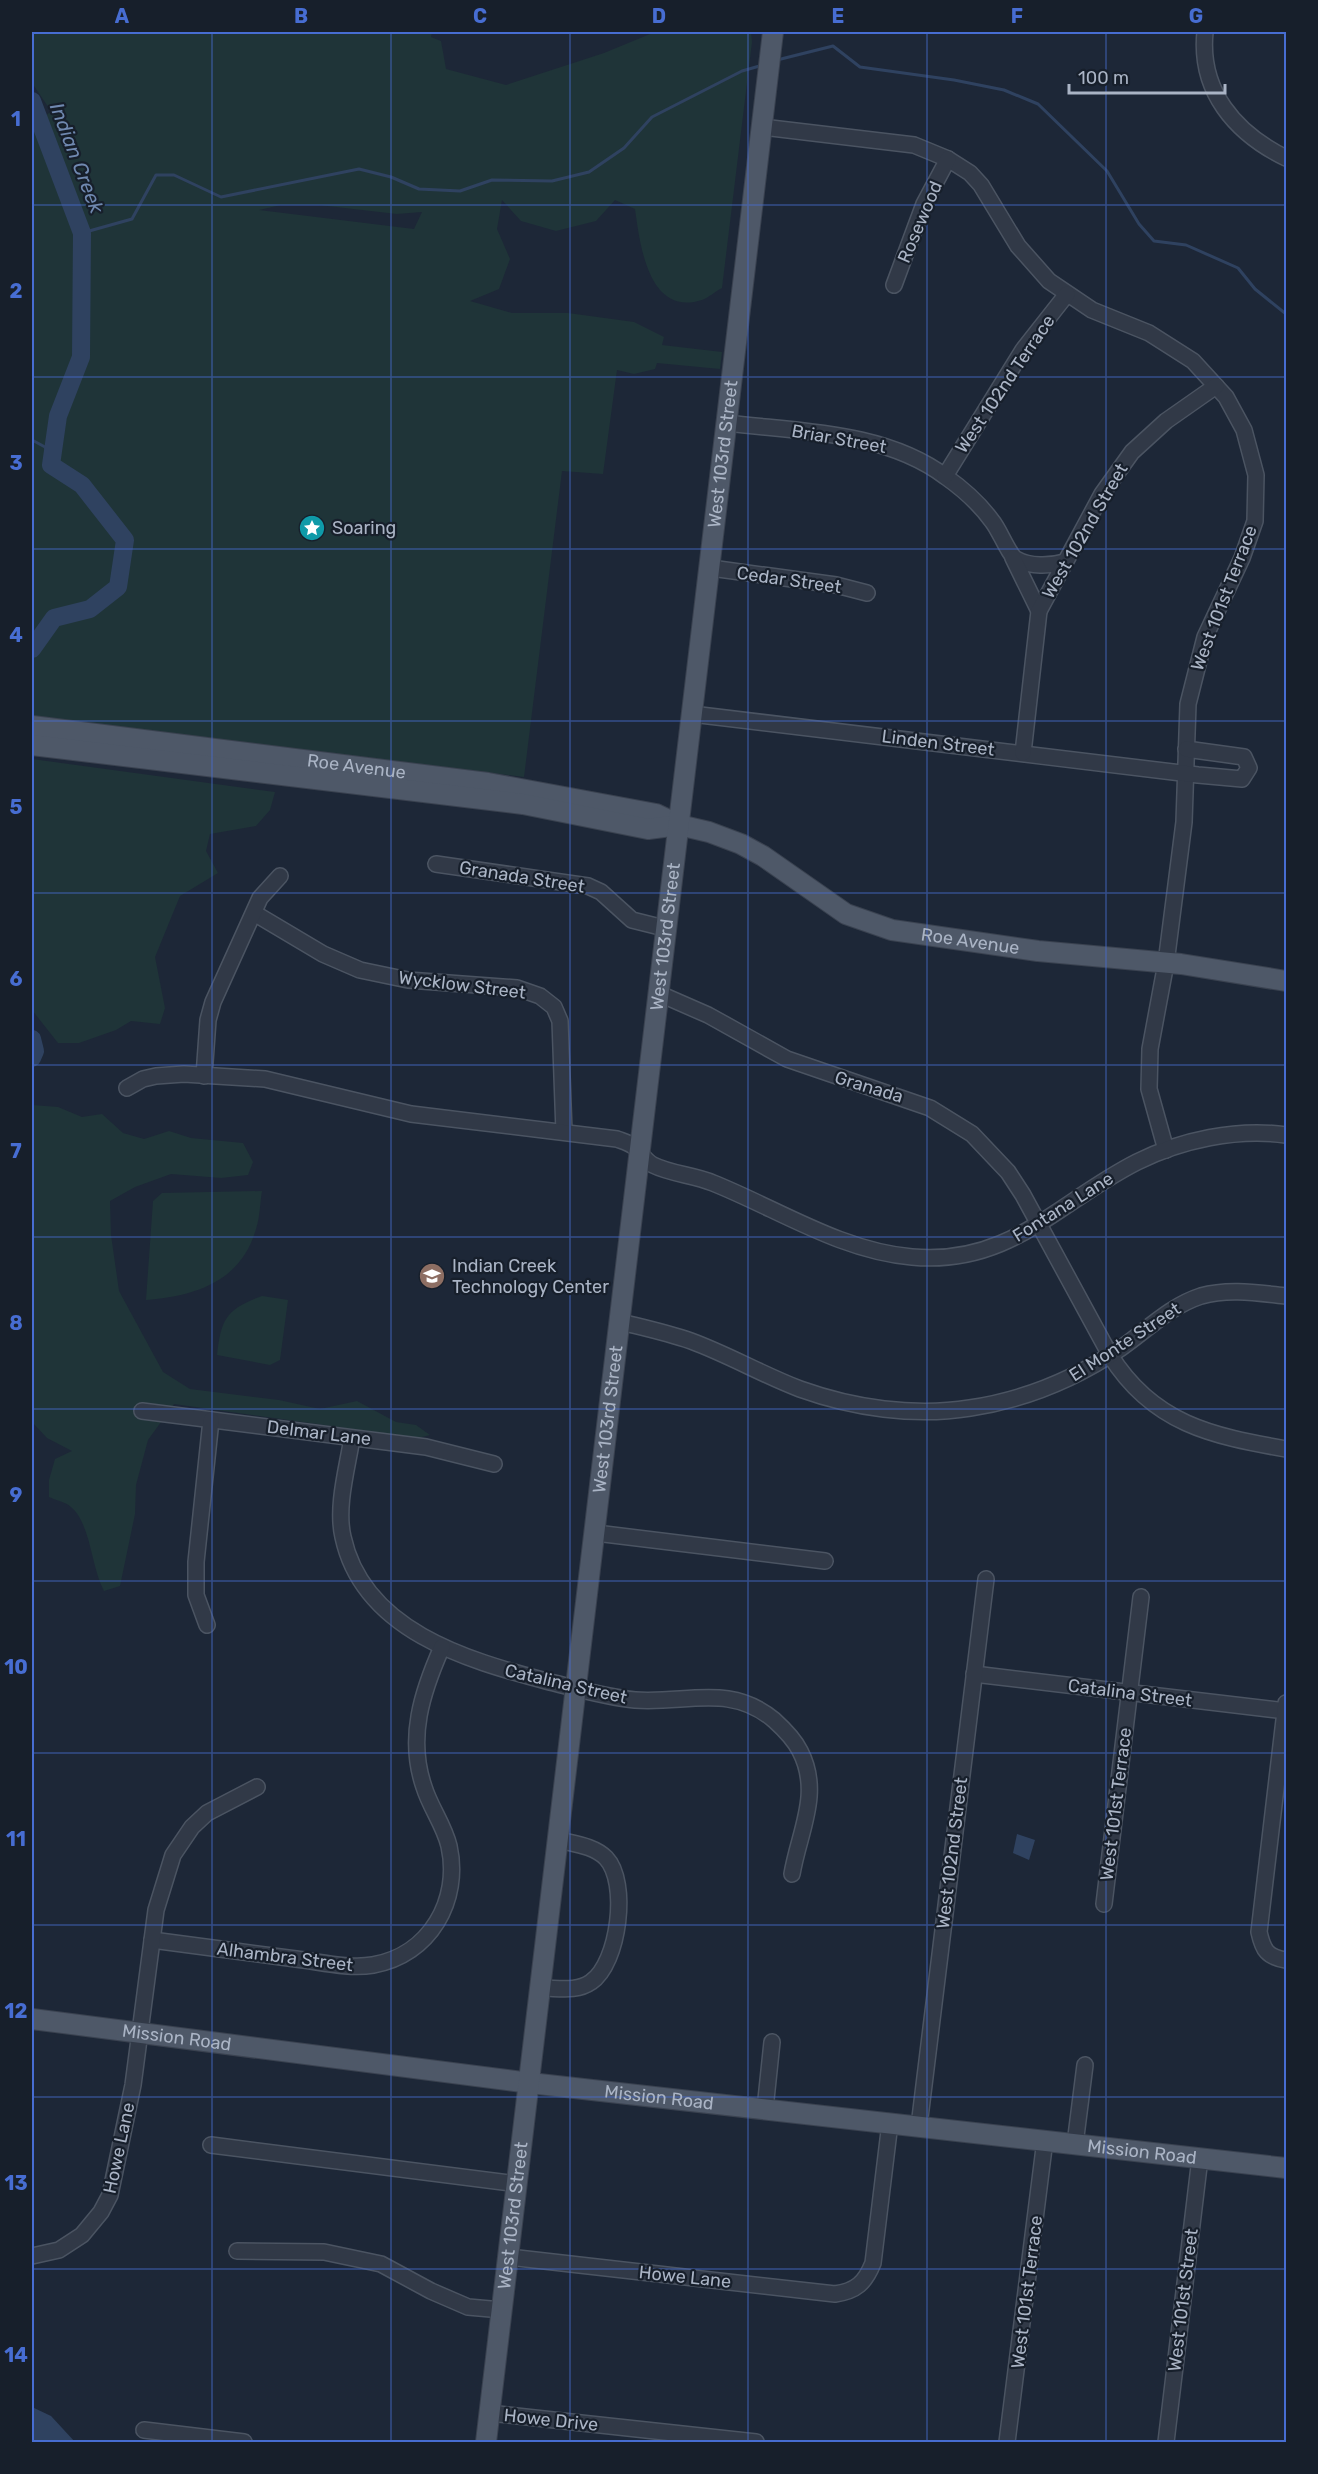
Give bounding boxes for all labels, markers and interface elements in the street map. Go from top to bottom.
text: A [115,4,130,28]
text: B [294,4,308,28]
text: C [473,4,487,28]
text: D [652,4,666,28]
text: E [832,4,844,28]
text: F [1011,4,1023,28]
text: G [1189,4,1203,28]
scale bar [1069,57,1225,95]
text: 100 m [1078,67,1129,89]
water label: Indian Creek [45,99,109,217]
text: 1 [11,107,21,131]
street label: Rosewood [893,178,947,266]
text: 2 [10,279,23,303]
street label: West 102nd Terrace [951,311,1059,457]
street label: West 103rd Street [703,379,742,529]
street label: Briar Street [790,420,888,458]
text: 3 [9,451,23,475]
street label: West 102nd Street [1037,459,1133,603]
place icon: Soaring [297,513,327,543]
place label: Soaring [332,517,396,539]
street label: West 101st Terrace [1186,522,1262,674]
street label: Cedar Street [735,562,843,598]
text: 4 [9,623,23,647]
street label: Linden Street [880,725,996,761]
street label: Roe Avenue [306,749,407,784]
text: 5 [10,795,23,819]
street label: Granada Street [458,856,586,898]
street label: West 103rd Street [646,862,685,1012]
street label: Roe Avenue [920,923,1021,959]
street label: Wycklow Street [397,966,527,1004]
text: 6 [9,967,23,991]
street label: Granada [832,1066,906,1108]
text: 7 [10,1139,22,1163]
street label: Fontana Lane [1009,1167,1117,1247]
place label: Indian Creek Technology Center [452,1255,609,1298]
school or university icon: Indian Creek Technology Center [417,1261,447,1291]
street label: El Monte Street [1065,1298,1185,1386]
text: 8 [9,1311,23,1335]
street label: West 103rd Street [588,1344,628,1494]
street label: Delmar Lane [266,1416,372,1450]
text: 9 [10,1483,23,1507]
text: 10 [4,1655,28,1679]
street label: Catalina Street [503,1659,629,1709]
street label: Catalina Street [1067,1674,1193,1712]
street label: West 101st Terrace [1096,1726,1136,1882]
street label: West 102nd Street [932,1776,972,1930]
text: 11 [6,1827,26,1851]
street label: Alhambra Street [216,1938,354,1976]
text: 12 [5,1999,27,2023]
street label: Mission Road [121,2020,233,2056]
street label: Mission Road [603,2080,715,2115]
street label: Howe Lane [99,2100,139,2196]
street label: Mission Road [1086,2135,1198,2169]
street label: West 103rd Street [493,2140,533,2291]
text: 13 [4,2171,28,2195]
street label: West 101st Terrace [1007,2214,1047,2370]
street label: West 101st Street [1163,2227,1203,2373]
street label: Howe Lane [638,2261,732,2293]
text: 14 [4,2343,28,2367]
street label: Howe Drive [503,2404,599,2436]

